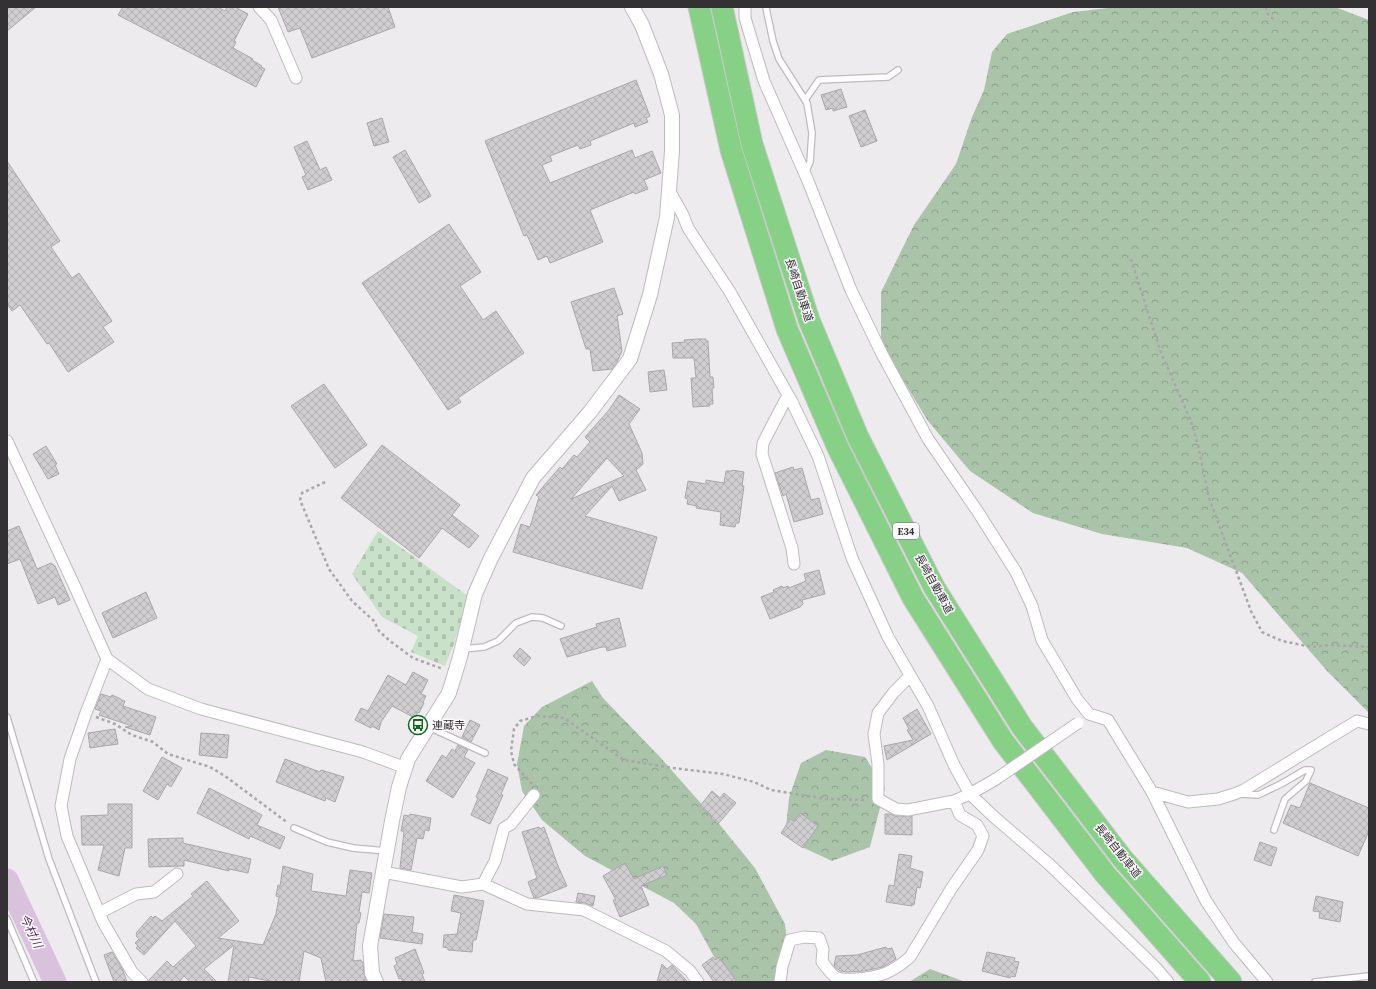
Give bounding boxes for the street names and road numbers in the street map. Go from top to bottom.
street label: 長崎自動車道 [782,256,816,324]
road number: E34 [893,523,919,539]
street label: 長崎自動車道 [911,552,957,616]
street label: 長崎自動車道 [1091,821,1145,881]

